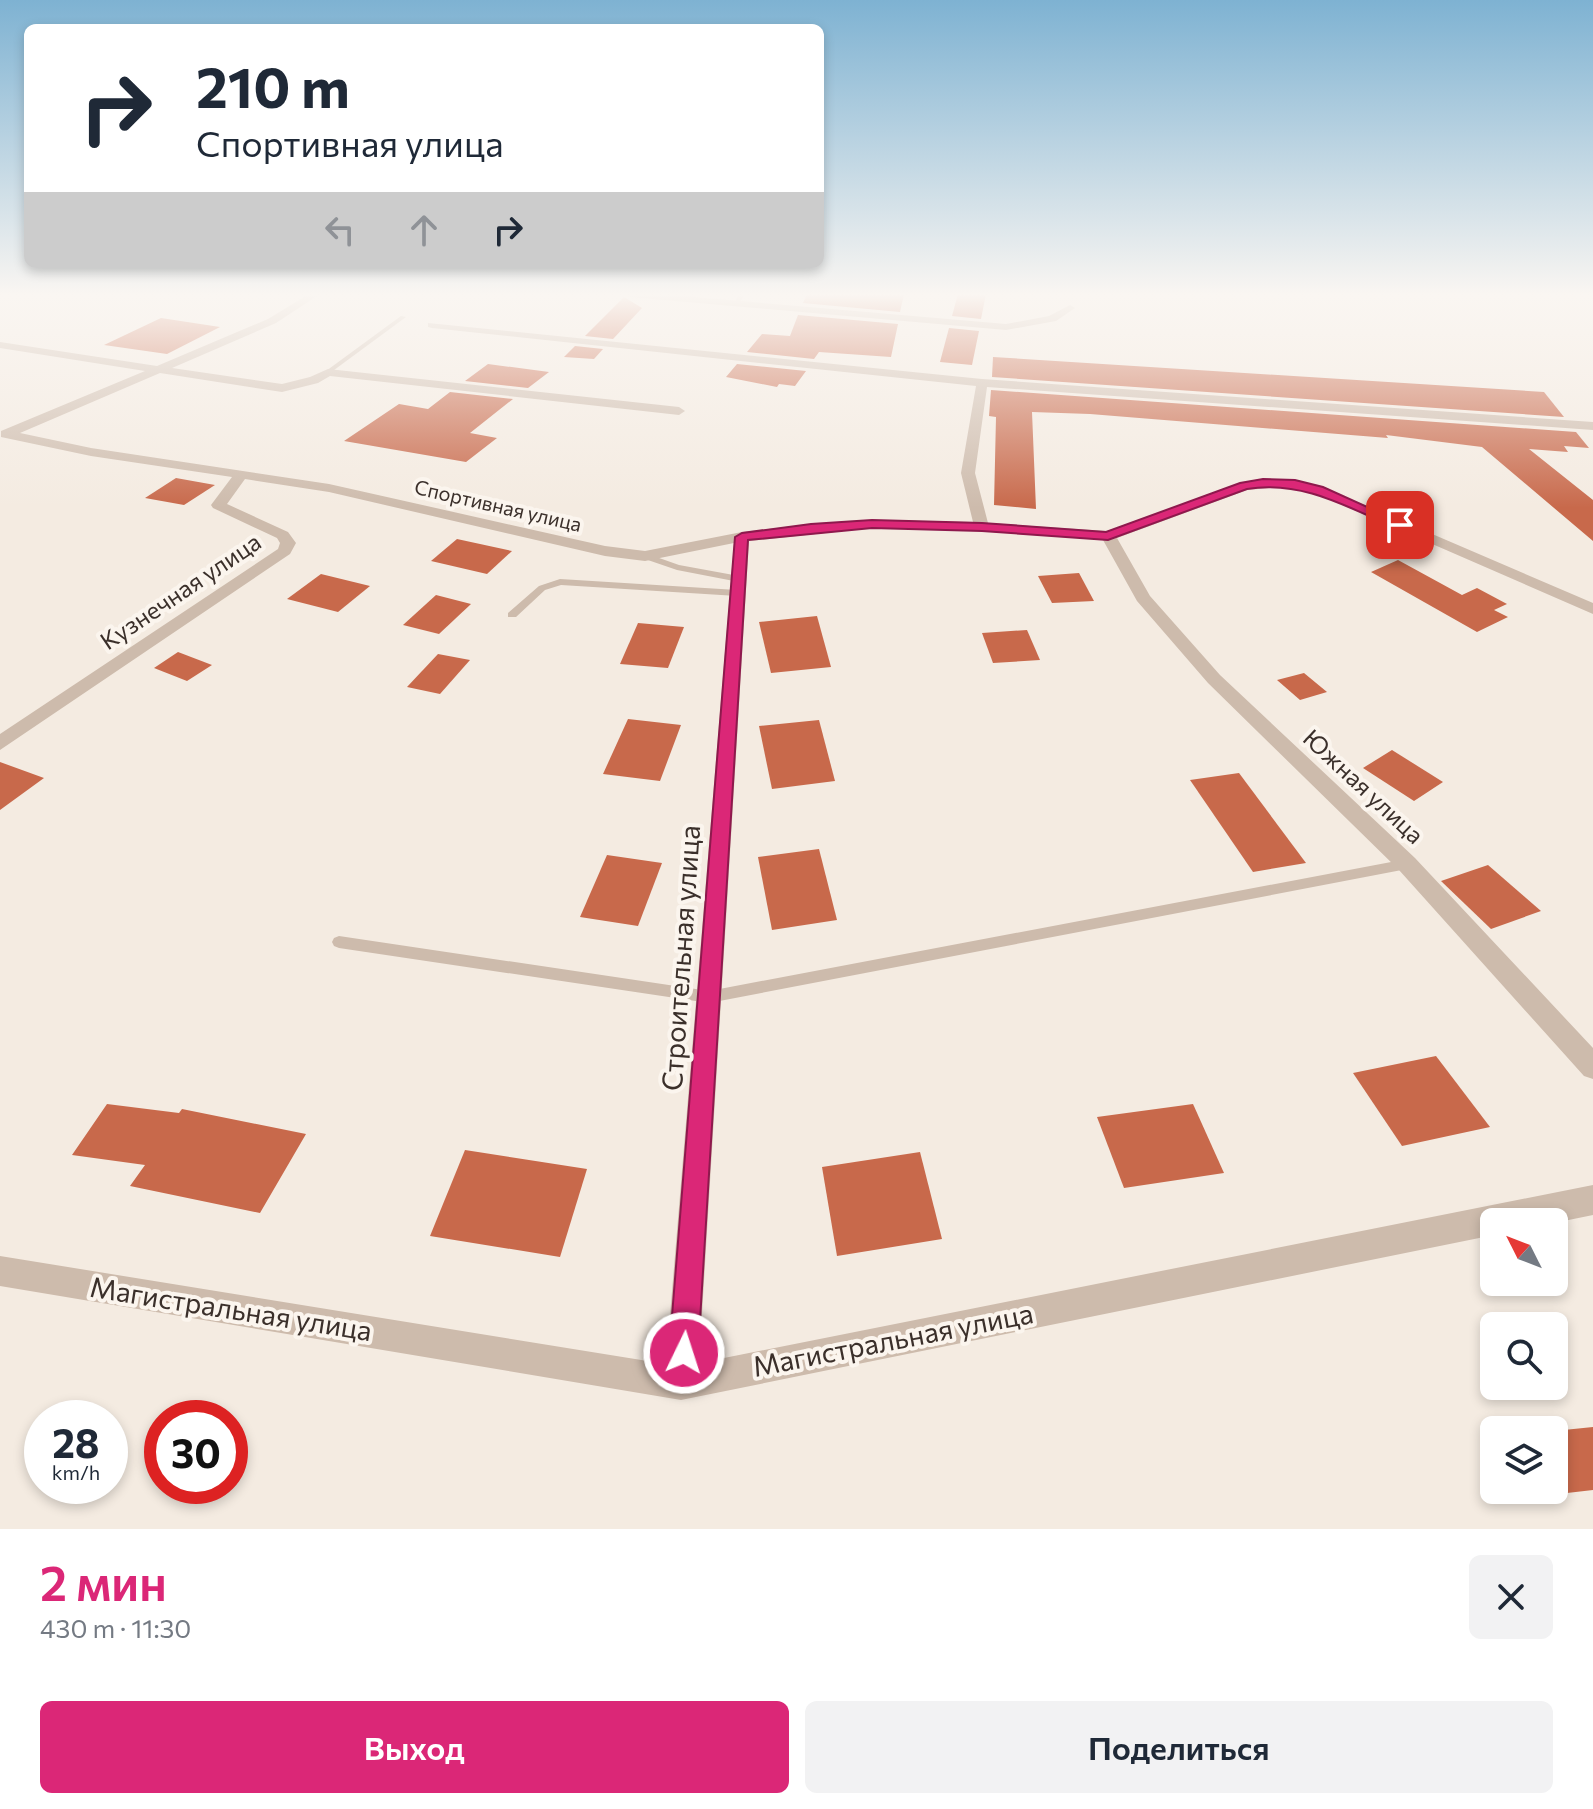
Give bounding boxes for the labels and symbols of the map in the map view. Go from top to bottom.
street label: Спортивная улица [412,474,584,536]
pin [1366,491,1434,559]
street label: Кузнечная улица [94,526,266,655]
street label: Южная улица [1298,723,1430,849]
street label: Строительная улица [654,824,706,1092]
north arrow [1480,1208,1568,1296]
street label: Магистральная улица [88,1269,375,1347]
street label: Магистральная улица [750,1295,1036,1383]
position arrow [642,1311,726,1395]
speed limit sign: 30 [144,1400,248,1504]

